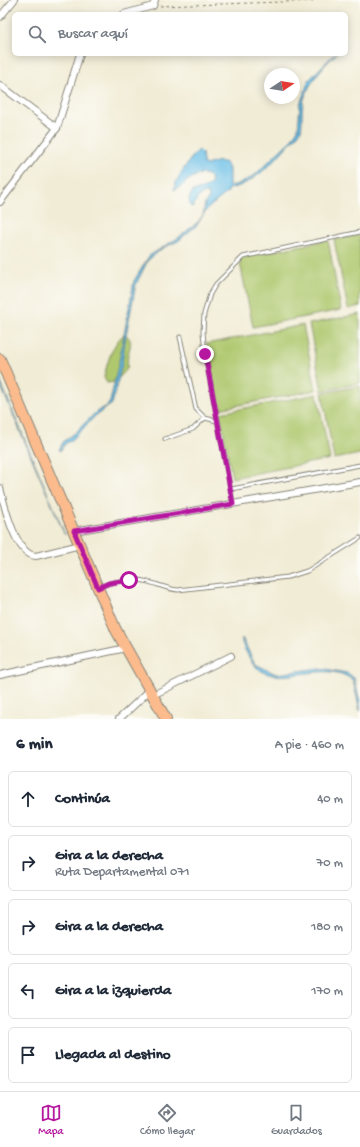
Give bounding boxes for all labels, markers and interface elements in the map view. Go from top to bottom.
search box [12,12,348,56]
icon: search [26,23,48,45]
text: Buscar aquí [58,25,128,43]
north arrow [264,68,300,104]
route end [196,345,214,363]
route start [120,571,138,589]
text: 6 min [16,735,52,755]
text: A pie · 460 m [275,738,344,753]
icon: ahead [17,788,39,810]
text: Continúa [55,790,110,808]
text: 40 m [317,792,343,807]
text: Gira a la derecha [55,847,163,865]
icon: right [17,852,39,874]
text: 70 m [317,856,343,871]
text: Ruta Departamental 071 [55,865,189,880]
icon: right [17,916,39,938]
text: Gira a la derecha [55,918,163,936]
text: 180 m [311,920,343,935]
icon: left [17,980,39,1002]
text: Gira a la izquierda [55,982,171,1000]
text: 170 m [311,984,343,999]
icon: arrive [17,1044,39,1066]
text: Llegada al destino [55,1046,171,1064]
tab: Mapa [38,1102,63,1138]
tab: Cómo llegar [140,1102,194,1138]
tab: Guardados [271,1102,322,1138]

